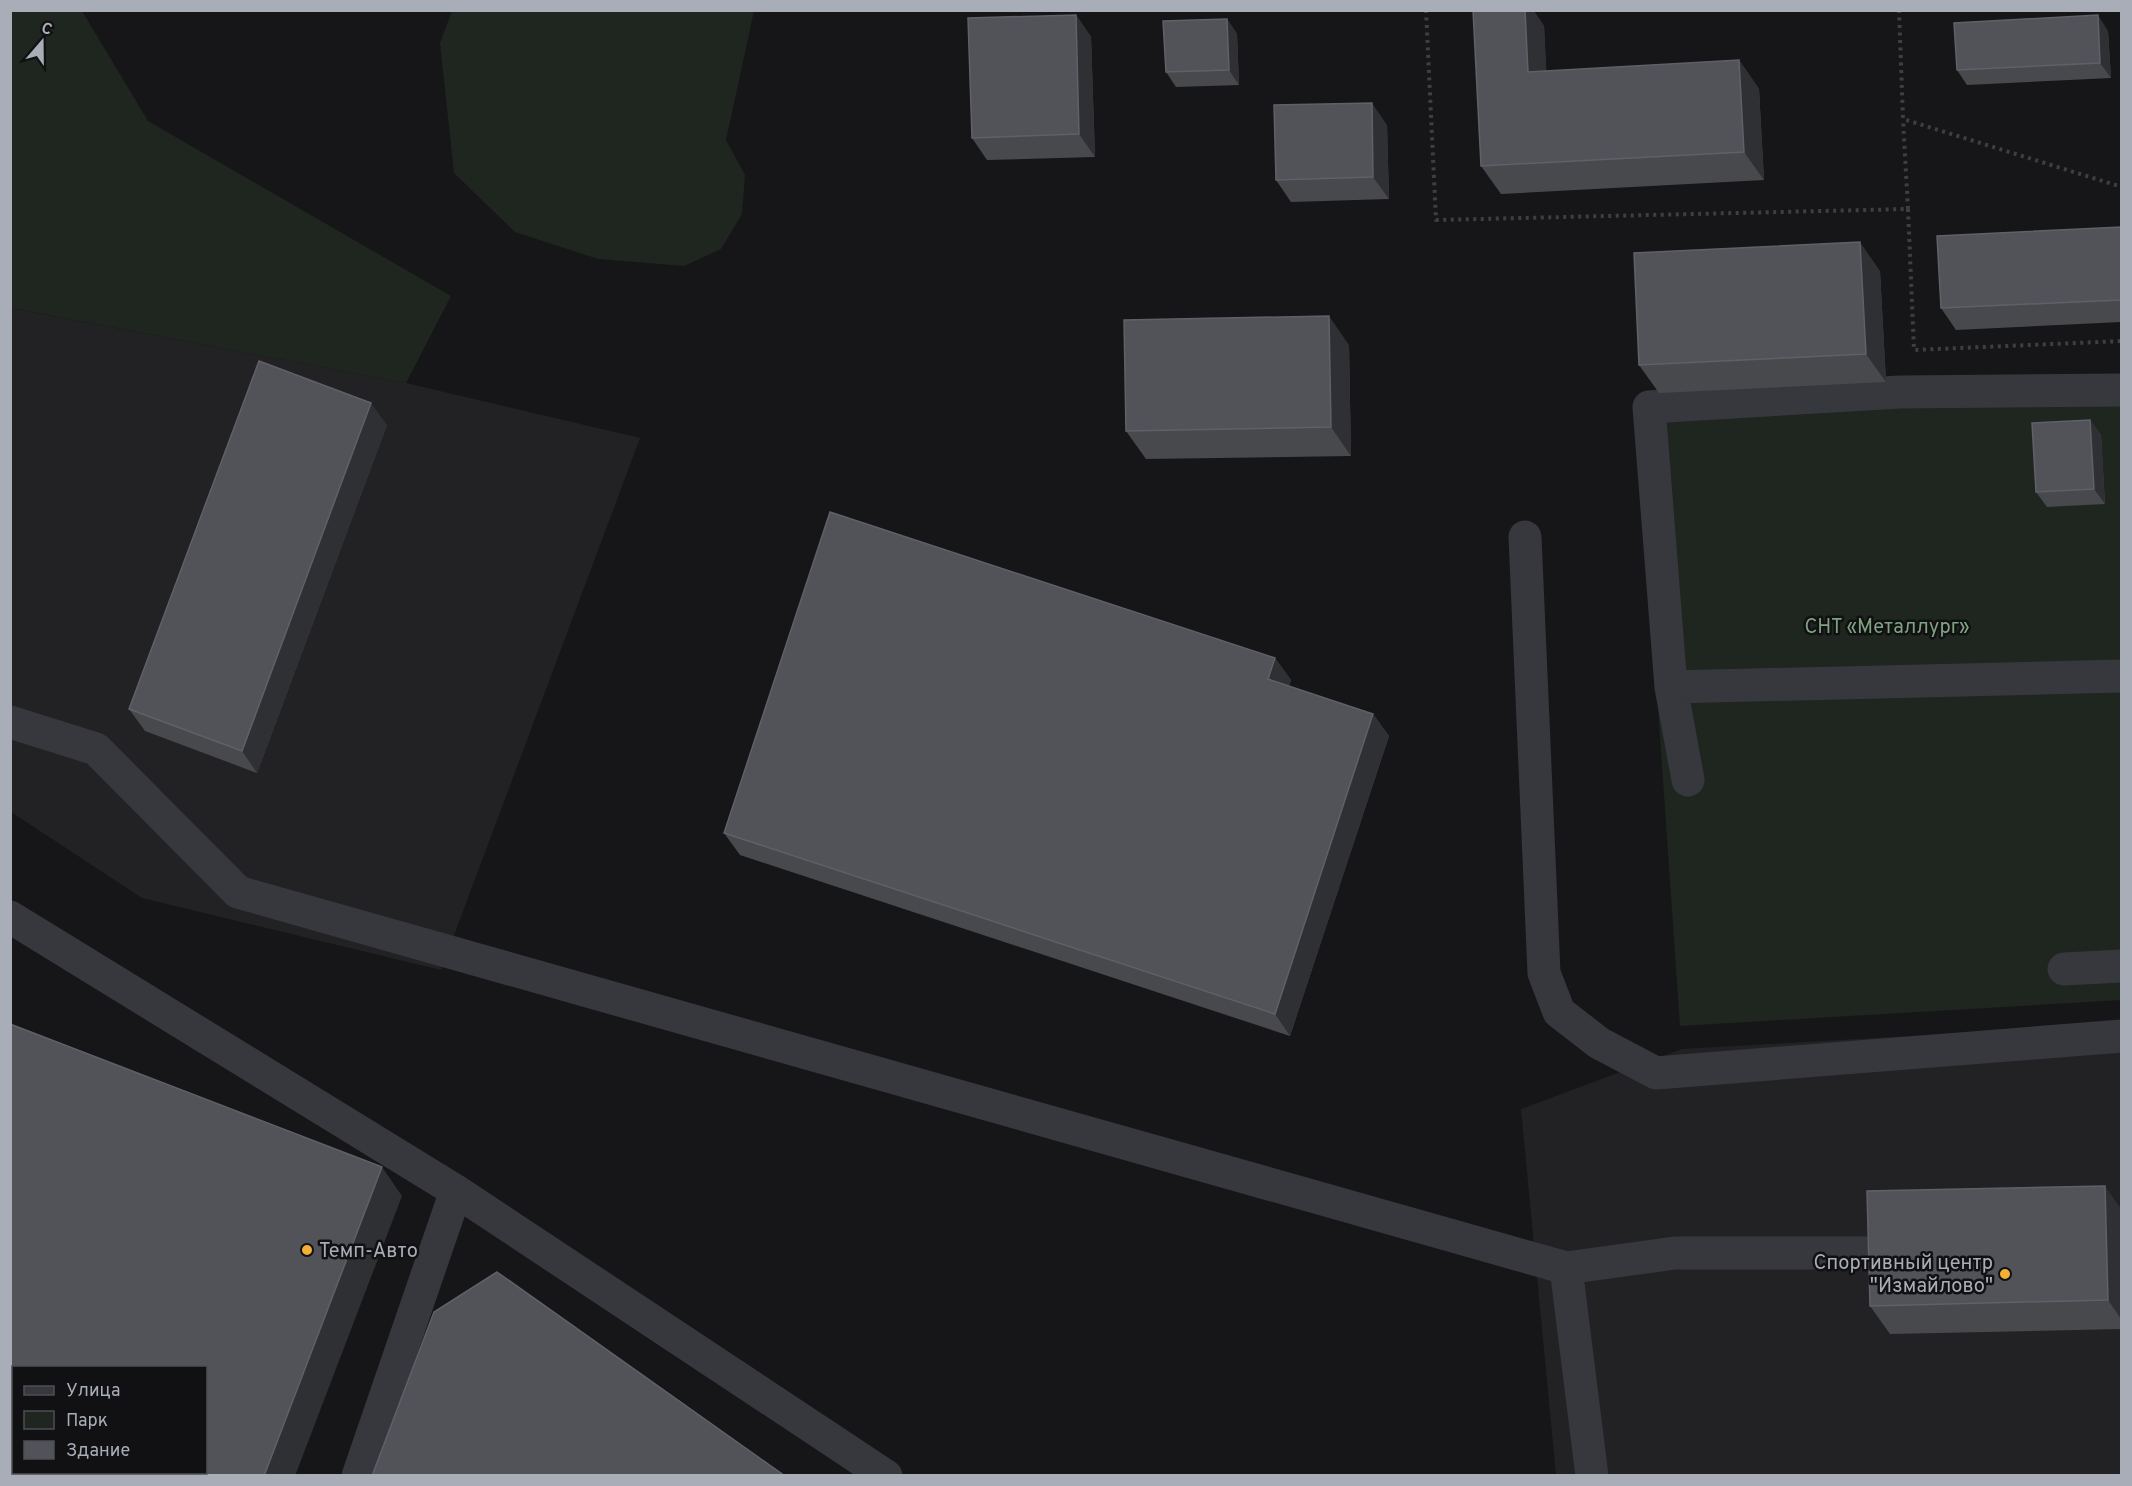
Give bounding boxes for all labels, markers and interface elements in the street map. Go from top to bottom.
north arrow [12,12,72,72]
text: С [38,19,55,41]
park label: СНТ «Металлург» [1804,615,1970,641]
place label: Темп-Авто [319,1239,418,1265]
marker: Темп-Авто [300,1243,314,1257]
place label: Спортивный центр "Измайлово" [1814,1251,1993,1300]
marker: Спортивный центр "Измайлово" [1998,1267,2012,1281]
legend [12,1366,207,1474]
text: Улица [66,1380,120,1403]
text: Парк [66,1410,108,1433]
text: Здание [66,1440,130,1463]

